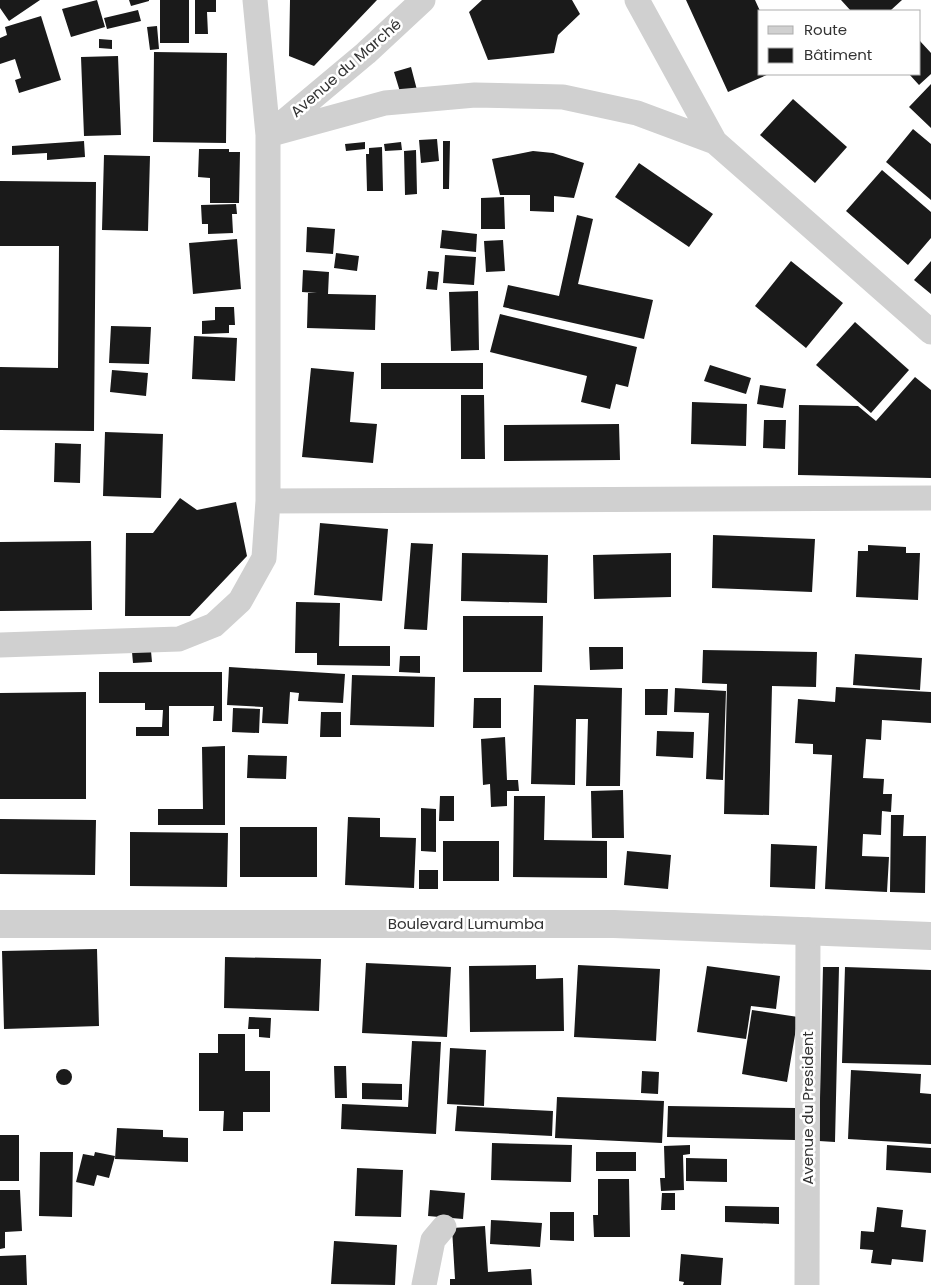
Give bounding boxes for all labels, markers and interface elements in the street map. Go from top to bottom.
legend [758,10,921,75]
street label: Avenue du Marché [286,14,406,122]
text: Route [804,19,847,40]
text: Bâtiment [804,44,872,65]
street label: Boulevard Lumumba [388,913,544,934]
street label: Avenue du President [797,1031,818,1185]

